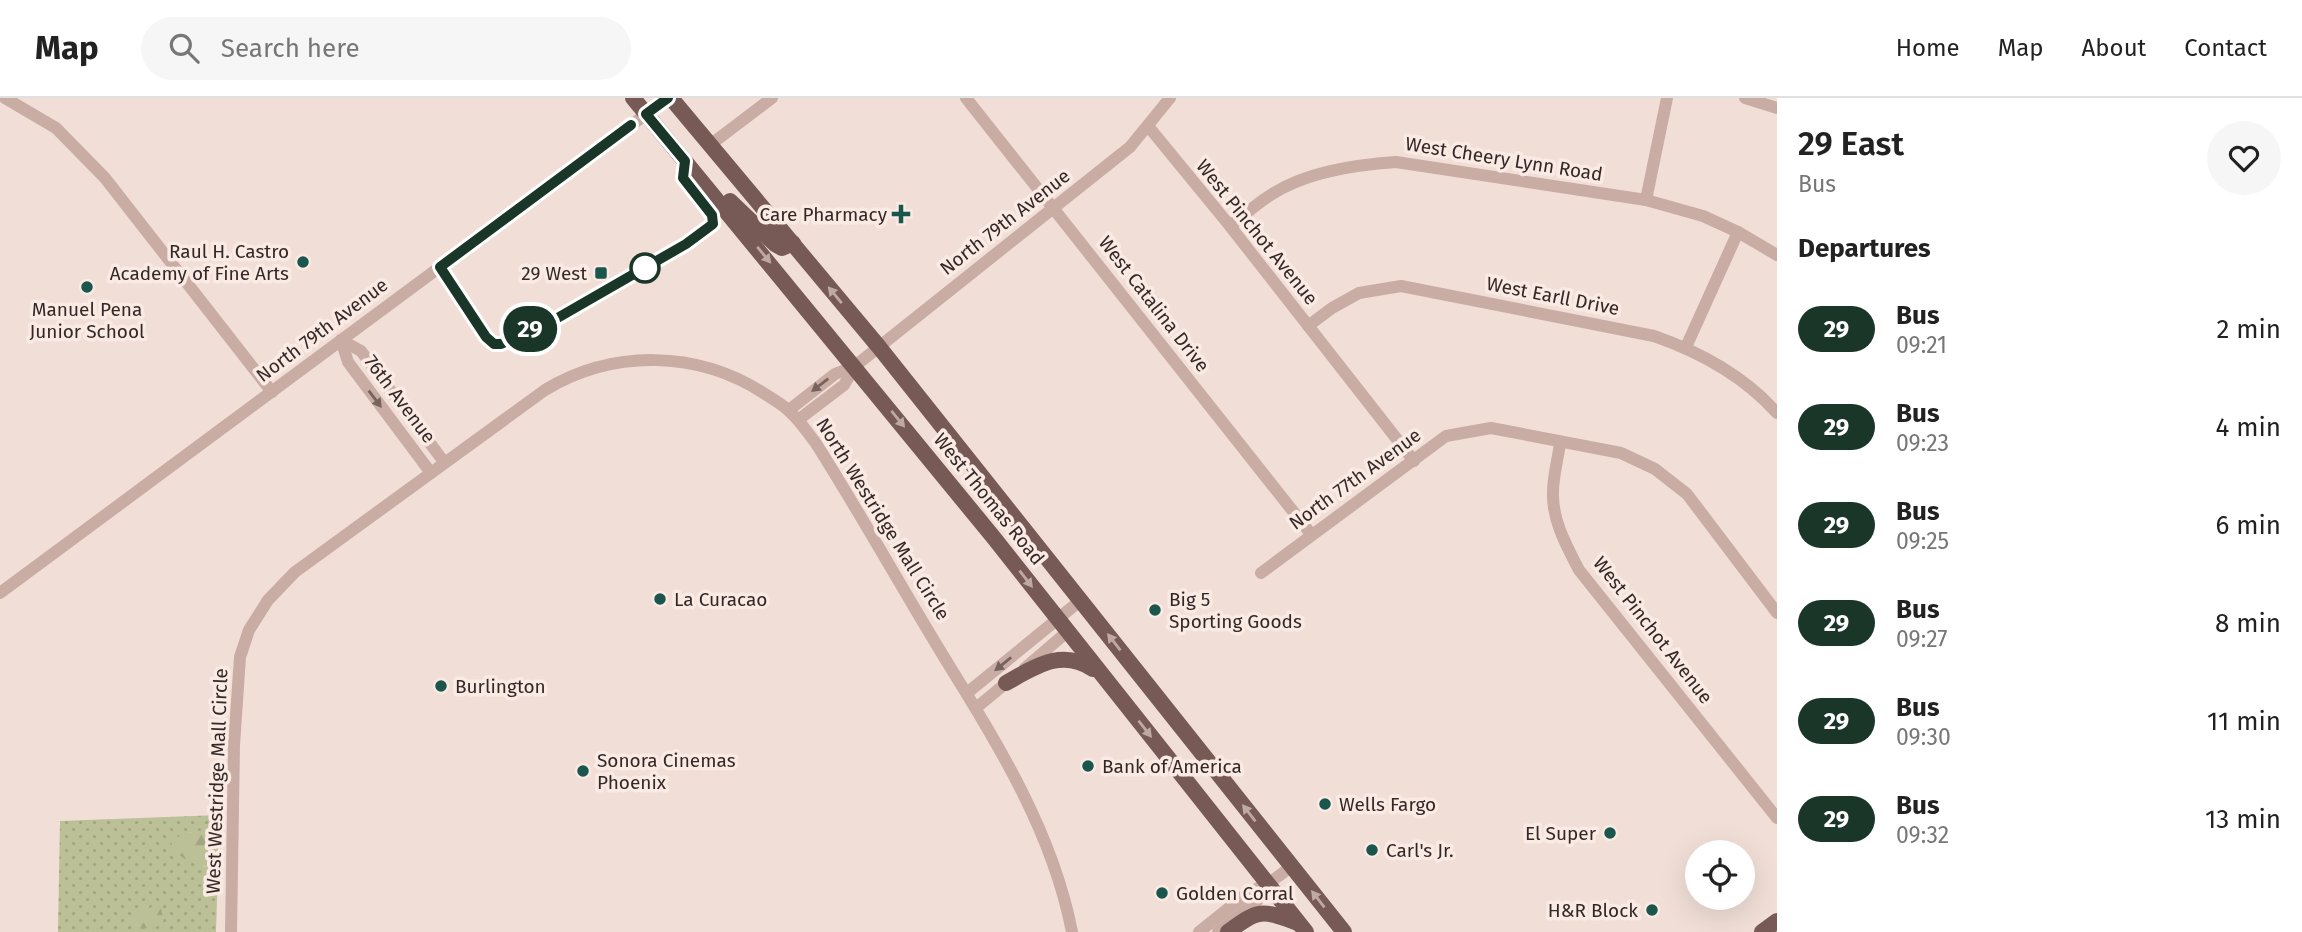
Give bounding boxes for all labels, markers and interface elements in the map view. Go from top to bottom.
search box [141,17,631,80]
text: Map [35,28,99,68]
icon: search [165,29,203,67]
text: Search here [221,33,360,64]
text: Home [1896,34,1960,62]
text: Map [1998,34,2044,62]
text: About [2082,34,2146,62]
text: Contact [2184,34,2267,62]
button: heart [2207,121,2281,195]
text: 29 East [1798,124,1904,164]
street label: West Cheery Lynn Road [1404,132,1604,186]
street label: West Pinchot Avenue [1191,155,1323,309]
street label: North 79th Avenue [935,164,1075,280]
text: Bus [1798,170,1836,198]
place label: Care Pharmacy [760,203,888,226]
marker: Care Pharmacy [893,206,909,222]
street label: West Catalina Drive [1094,231,1214,377]
text: Departures [1798,233,1931,264]
place label: Raul H. Castro Academy of Fine Arts [110,240,289,285]
one-way arrow [756,247,771,264]
unlabelled marker [630,253,660,283]
marker: Raul H. Castro Academy of Fine Arts [295,254,311,270]
place label: 29 West [521,262,587,285]
marker: 29 West [593,265,609,281]
street label: West Earll Drive [1485,272,1621,320]
street label: North 79th Avenue [252,273,392,387]
marker: Manuel Pena Junior School [79,279,95,295]
one-way arrow [828,286,843,303]
place label: Manuel Pena Junior School [29,298,145,343]
text: Bus [1896,300,1939,331]
line badge: 29 [498,306,562,352]
text: 2 min [2216,314,2281,345]
text: 29 [517,315,543,343]
text: 29 [1824,315,1849,343]
text: 09:21 [1896,331,1947,359]
street label: 76th Avenue [359,350,441,448]
one-way arrow [812,378,830,393]
one-way arrow [368,389,383,407]
text: Bus [1896,398,1939,429]
one-way arrow [890,410,905,428]
text: 4 min [2215,412,2281,443]
text: 29 [1824,413,1849,441]
street label: North Westridge Mall Circle [811,414,955,624]
street label: North 77th Avenue [1285,423,1425,535]
street label: West Thomas Road [929,428,1049,570]
text: 09:23 [1896,429,1949,457]
text: Bus [1896,496,1939,527]
text: 6 min [2215,510,2281,541]
text: 29 [1824,511,1849,539]
text: 09:25 [1896,527,1949,555]
street label: West Pinchot Avenue [1588,552,1718,708]
one-way arrow [1018,570,1033,587]
place label: La Curacao [674,588,767,611]
place label: Big 5 Sporting Goods [1169,588,1302,633]
marker: La Curacao [652,591,668,607]
text: Bus [1896,594,1939,625]
marker: Big 5 Sporting Goods [1147,602,1163,618]
text: 8 min [2215,608,2281,639]
text: 29 [1824,609,1849,637]
text: 09:27 [1896,625,1948,653]
one-way arrow [1108,633,1122,651]
one-way arrow [994,656,1012,671]
street label: West Westridge Mall Circle [202,668,232,894]
place label: Burlington [455,675,546,698]
marker: Burlington [433,678,449,694]
text: Bus [1896,692,1939,723]
text: 11 min [2207,706,2281,737]
text: 29 [1824,707,1849,735]
one-way arrow [1137,719,1152,737]
text: 09:30 [1896,723,1951,751]
place label: Sonora Cinemas Phoenix [597,749,736,794]
place label: Bank of America [1102,755,1242,778]
marker: Bank of America [1080,758,1096,774]
marker: Sonora Cinemas Phoenix [575,763,591,779]
text: Bus [1896,790,1939,821]
place label: Wells Fargo [1339,793,1436,816]
marker: Wells Fargo [1317,796,1333,812]
one-way arrow [1242,804,1257,822]
text: 13 min [2205,804,2281,835]
text: 29 [1824,805,1849,833]
text: 09:32 [1896,821,1949,849]
place label: El Super [1525,822,1597,845]
marker: El Super [1602,825,1618,841]
place label: Carl's Jr. [1386,839,1453,862]
map controls [1685,840,1755,910]
button: locate [1685,840,1755,910]
marker: Carl's Jr. [1364,842,1380,858]
place label: Golden Corral [1176,882,1294,905]
marker: Golden Corral [1154,885,1170,901]
one-way arrow [1310,891,1325,909]
place label: H&R Block [1548,899,1638,922]
marker: H&R Block [1644,902,1660,918]

